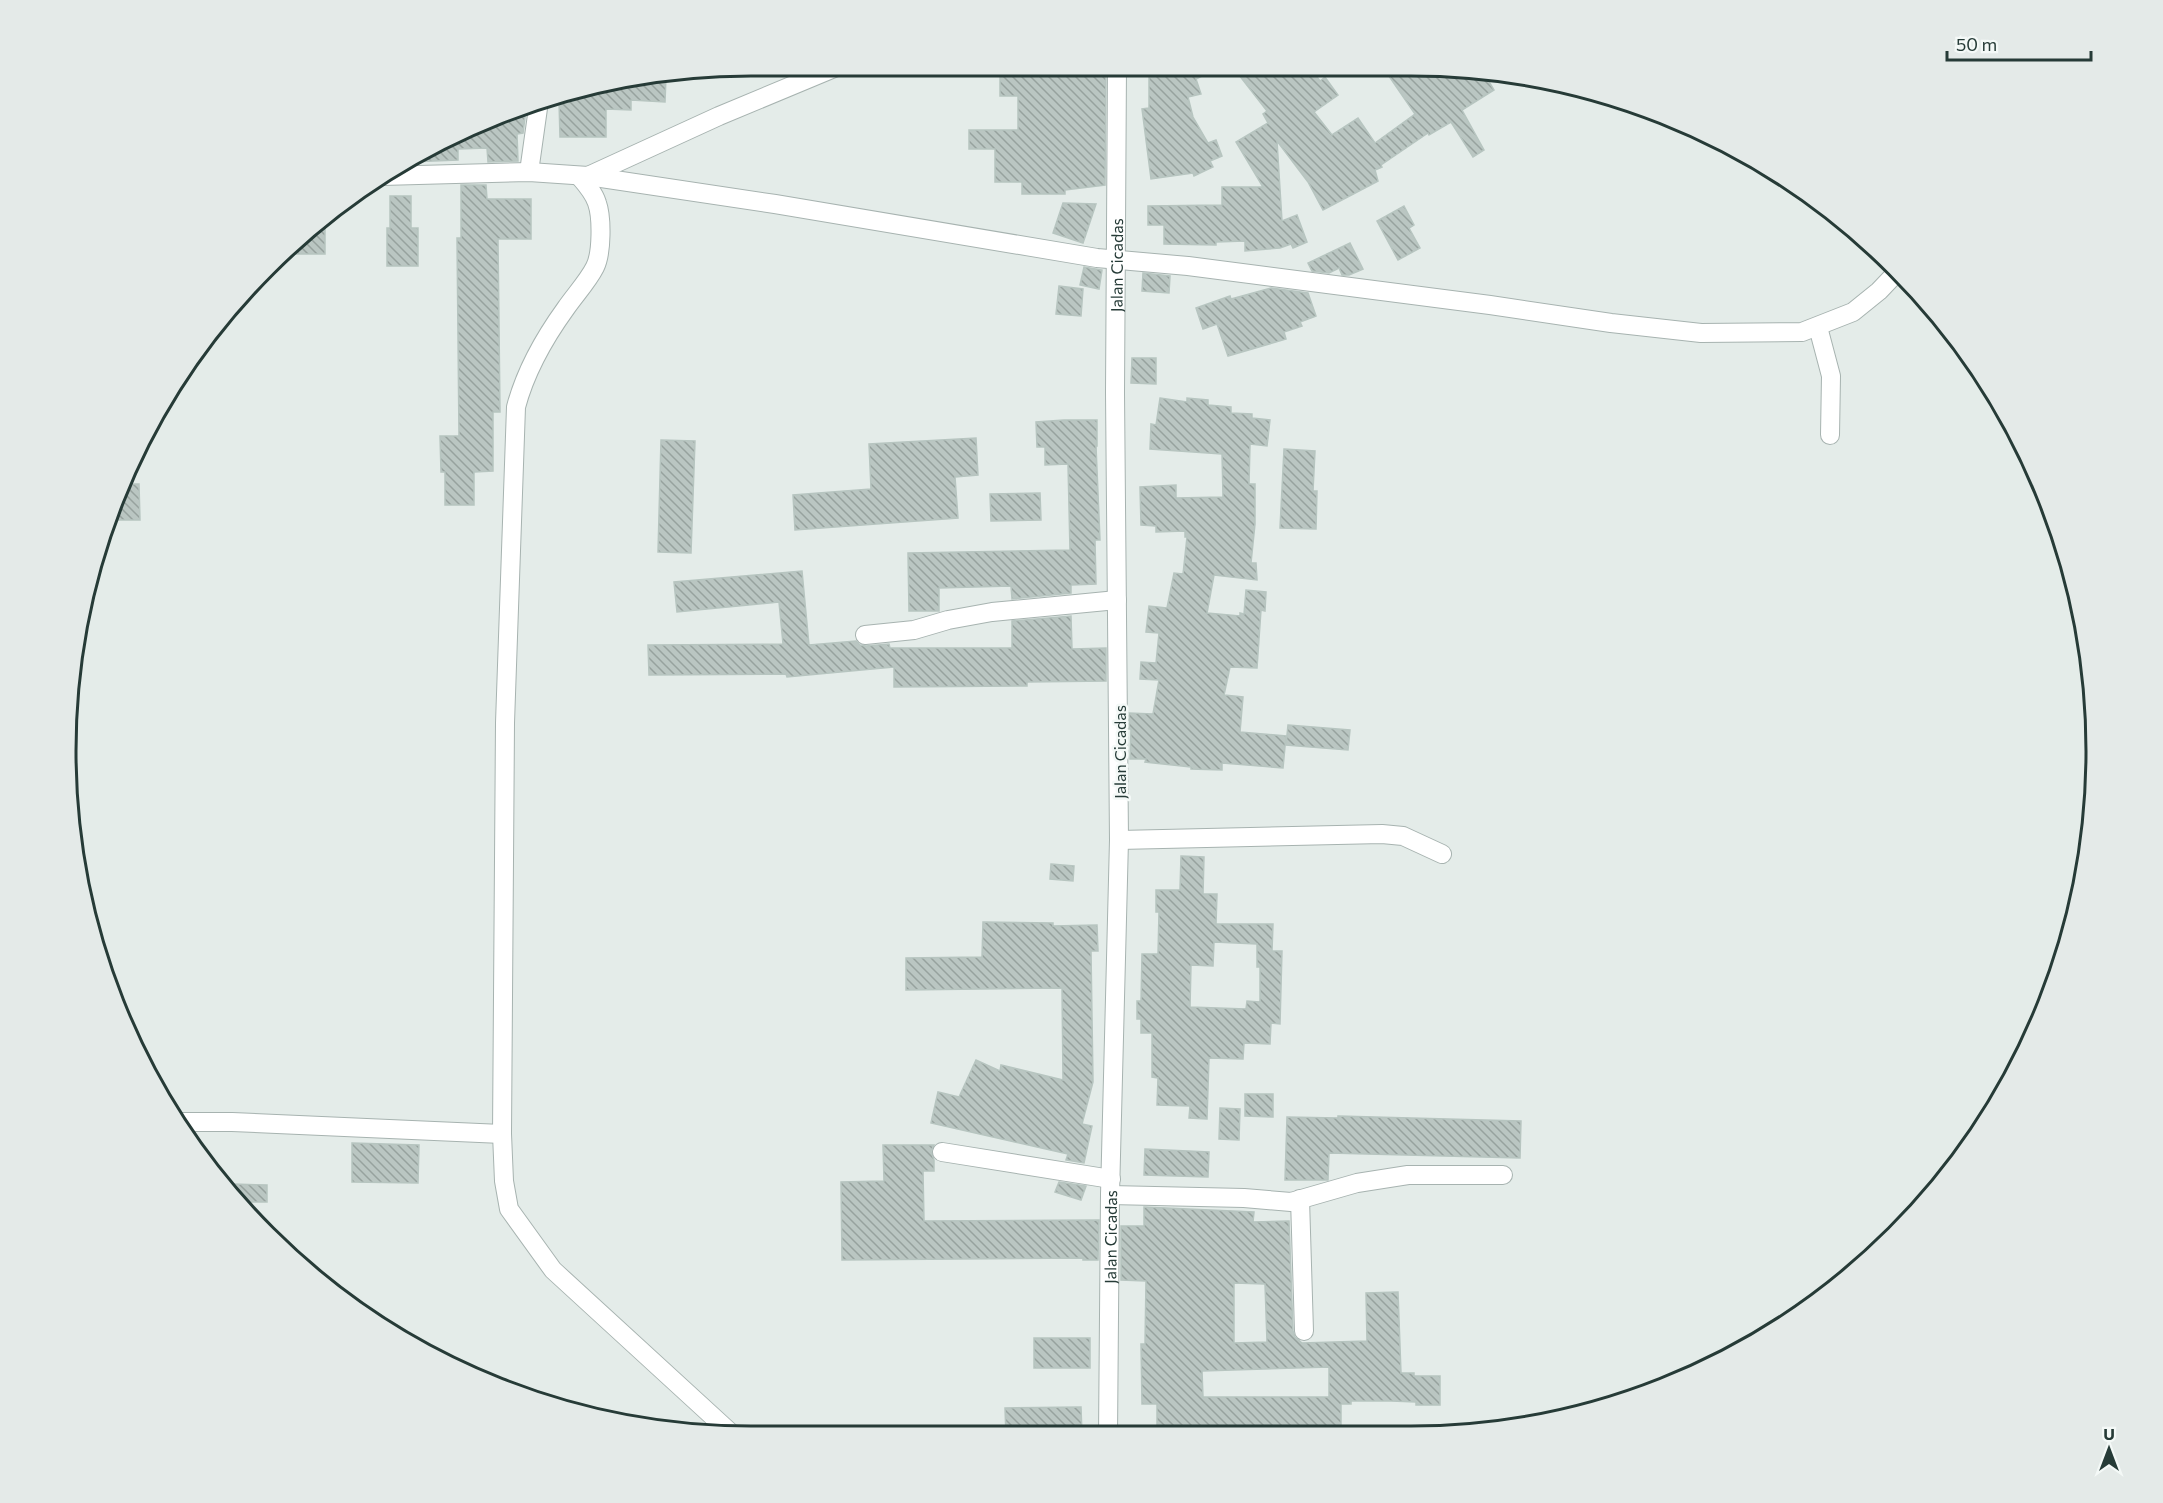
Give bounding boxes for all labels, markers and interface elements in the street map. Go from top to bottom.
scale bar [1947,24,2091,62]
text: 50 m [1956,33,1997,55]
street label: Jalan Cicadas [1106,218,1126,312]
street label: Jalan Cicadas [1110,705,1129,799]
street label: Jalan Cicadas [1100,1190,1120,1284]
north arrow [2079,1419,2139,1479]
text: U [2103,1424,2115,1443]

